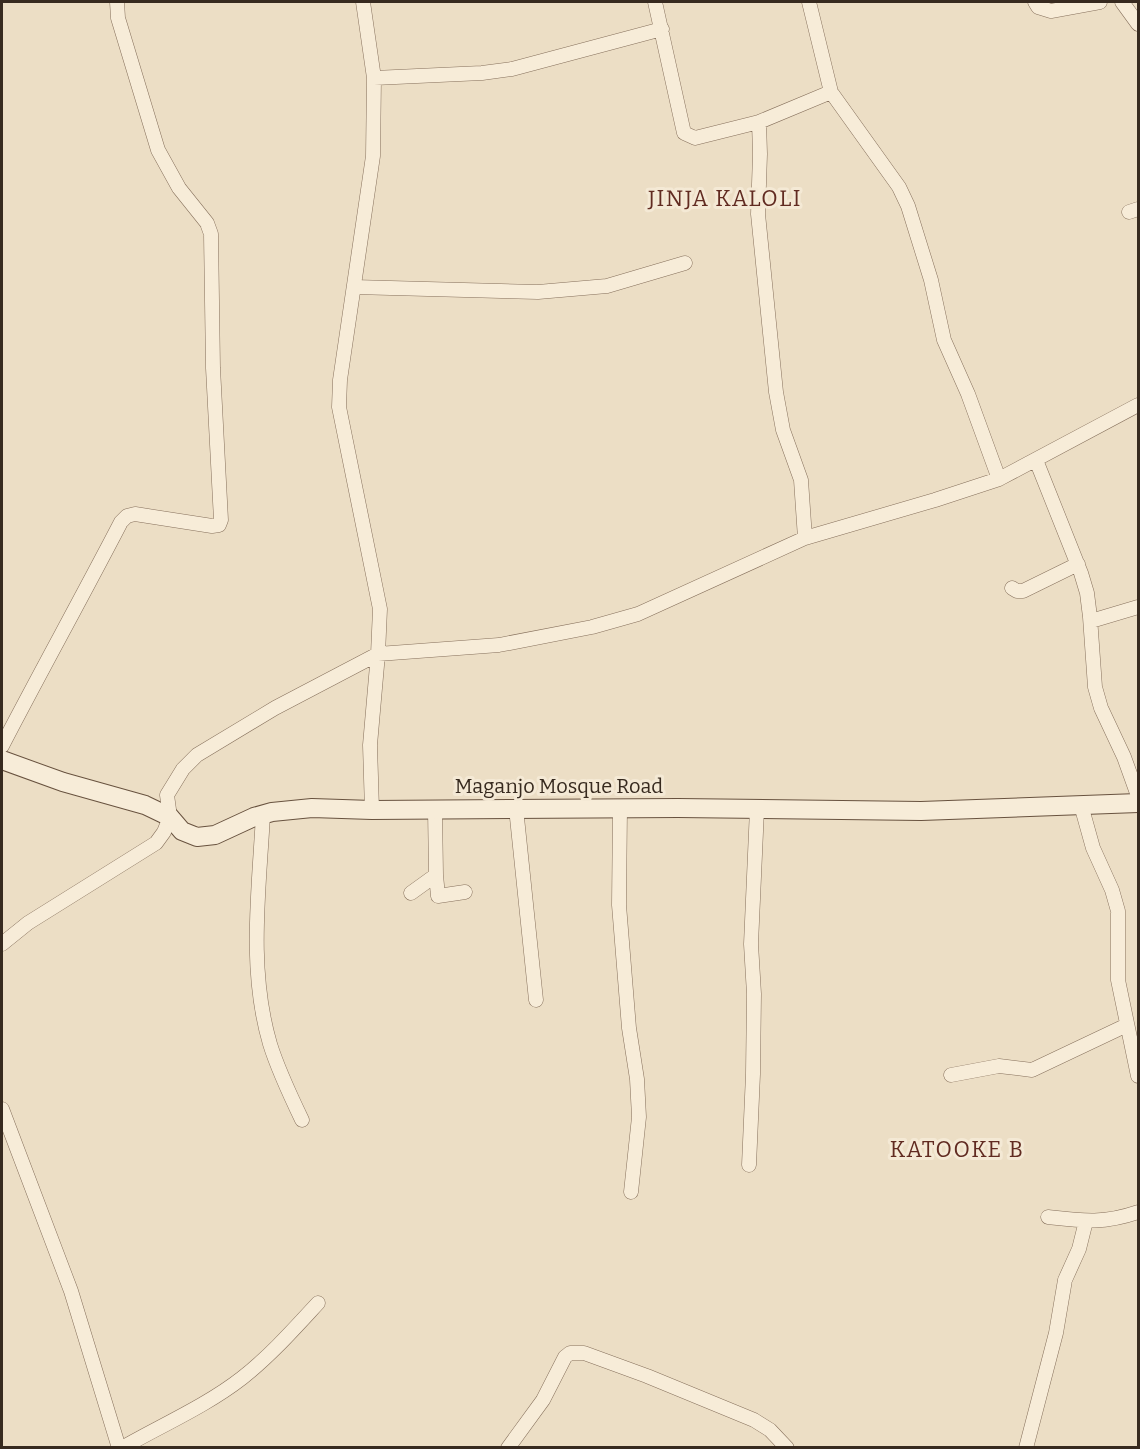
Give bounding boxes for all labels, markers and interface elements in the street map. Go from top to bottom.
district label: JINJA KALOLI [647,185,802,212]
street label: Maganjo Mosque Road [455,774,663,799]
district label: KATOOKE B [890,1136,1024,1163]

